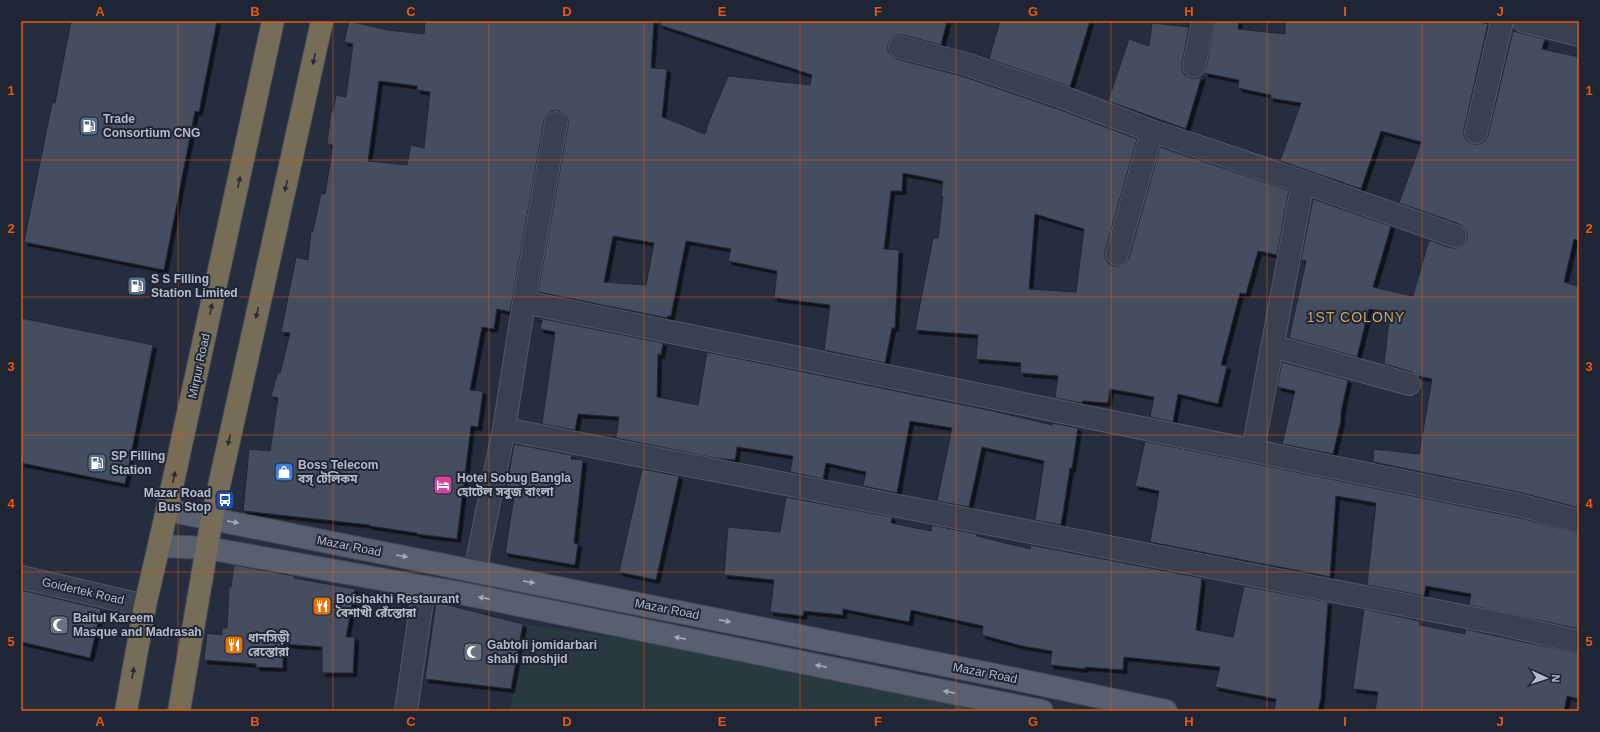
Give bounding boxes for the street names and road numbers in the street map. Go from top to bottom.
street label: Mirpur Road [185,332,213,400]
street label: Mazar Road [316,533,382,559]
street label: Goidertek Road [40,575,126,607]
street label: Mazar Road [634,596,700,622]
street label: Mazar Road [952,660,1018,686]

